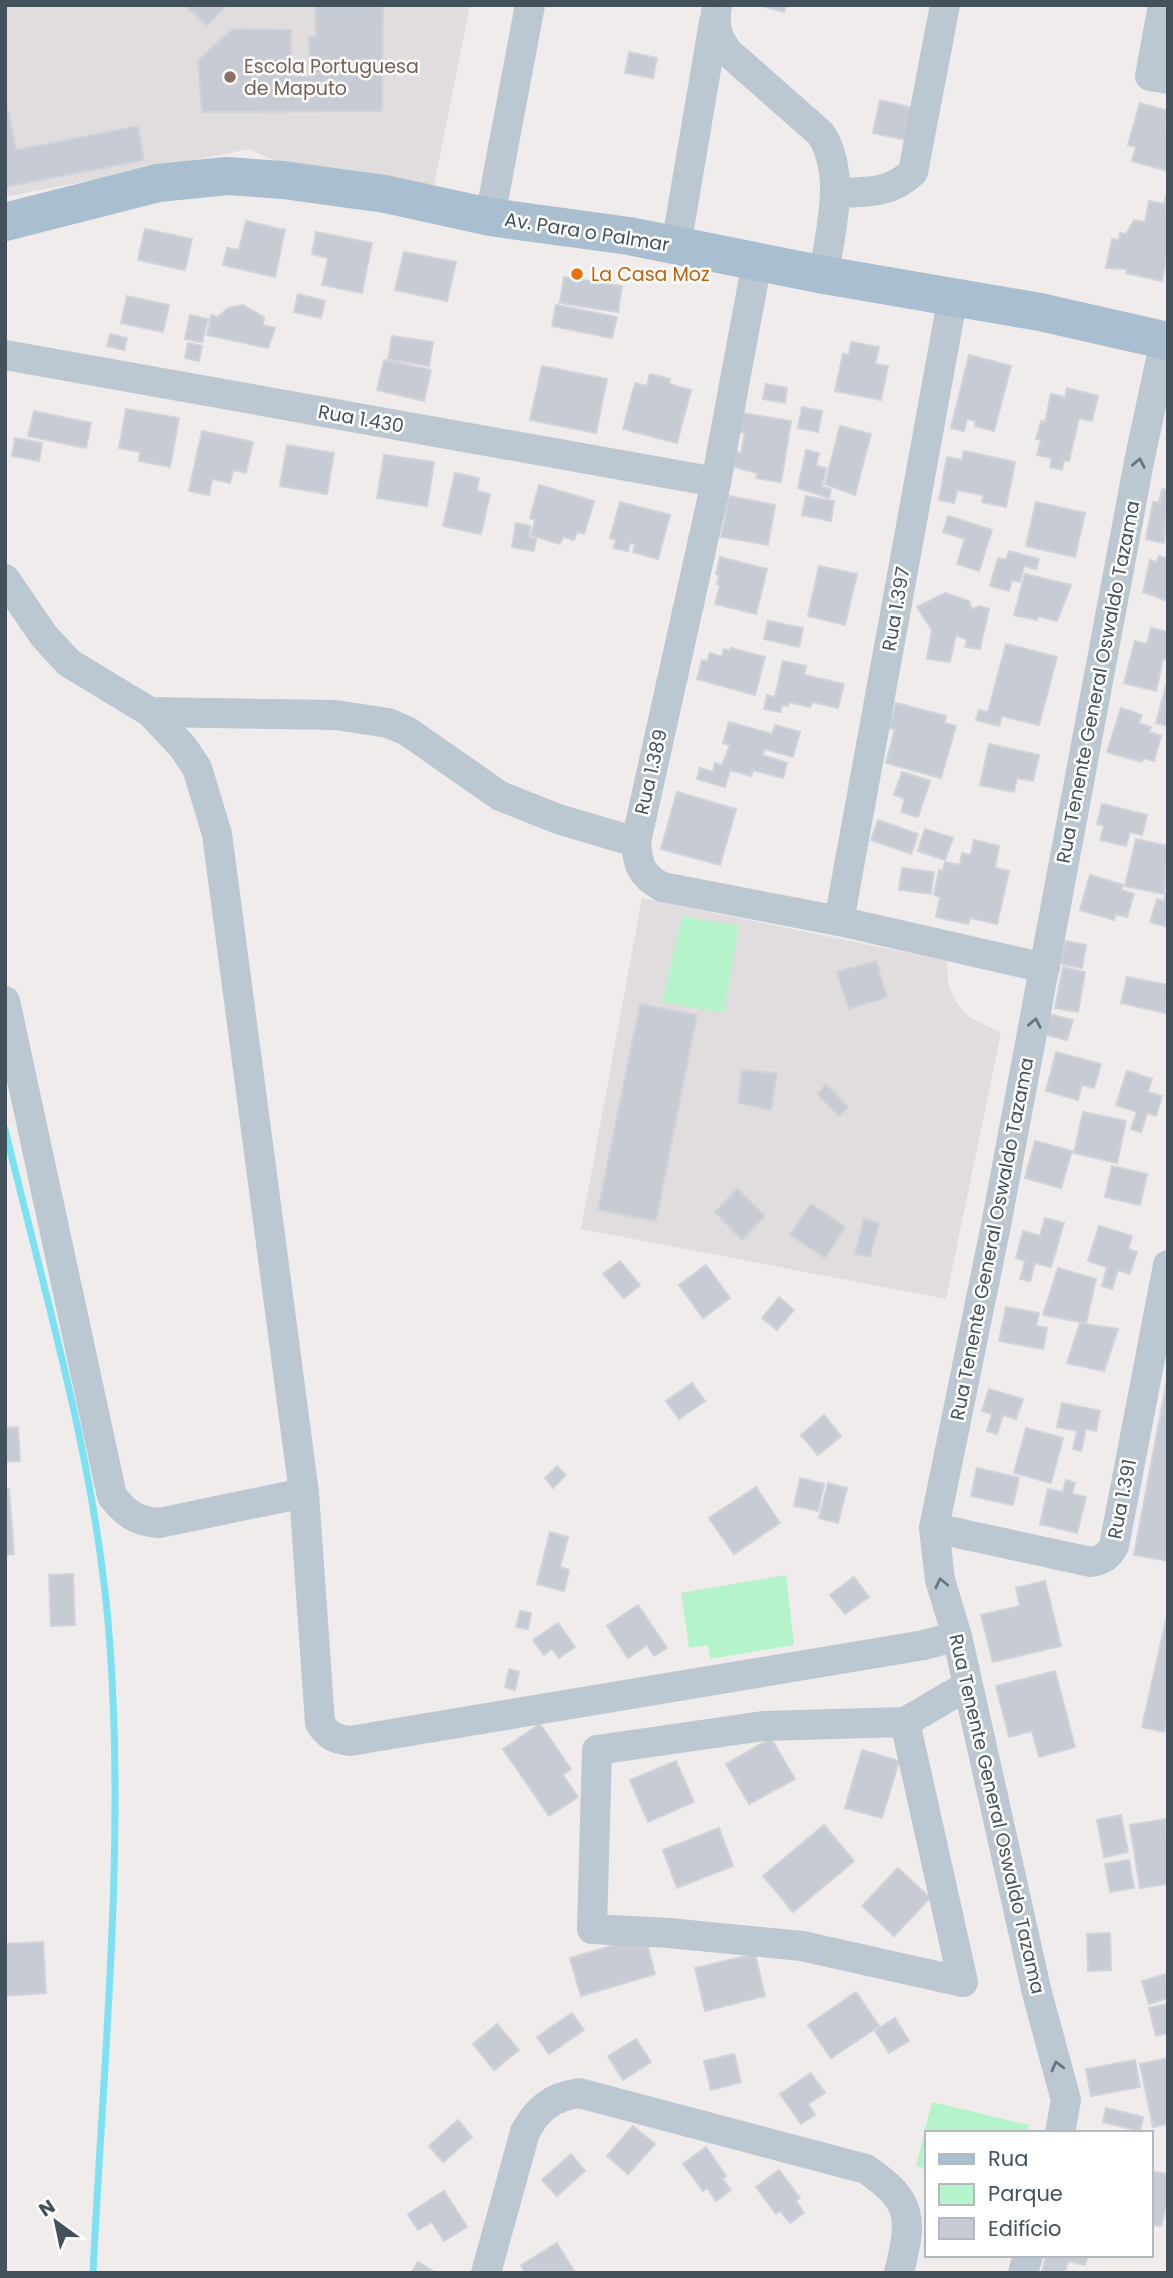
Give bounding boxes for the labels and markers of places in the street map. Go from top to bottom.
place label: Escola Portuguesa de Maputo [244,53,419,102]
marker: Escola Portuguesa de Maputo [222,69,238,85]
place label: La Casa Moz [591,261,710,288]
marker: La Casa Moz [569,266,585,282]

